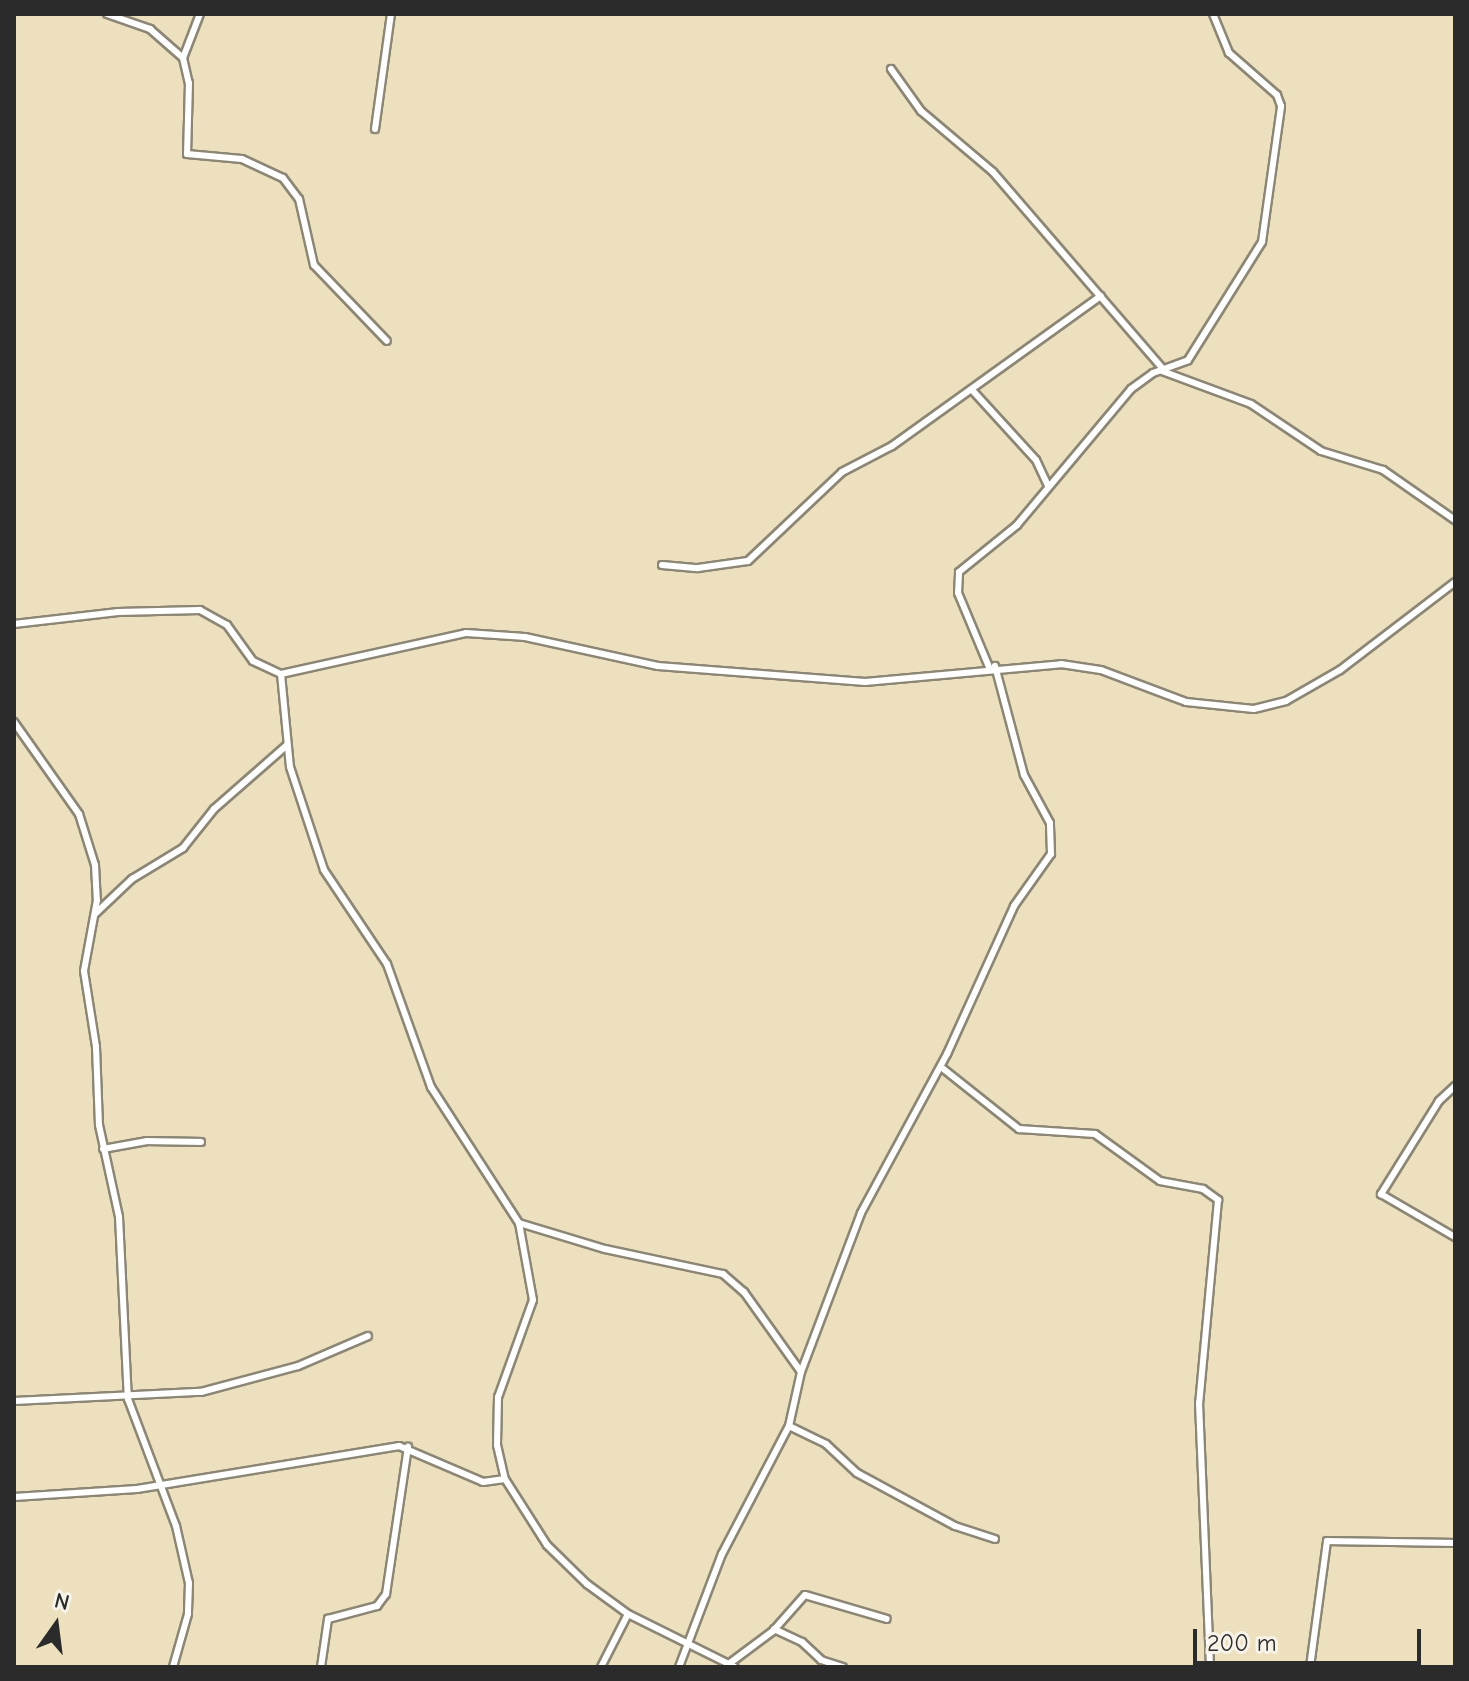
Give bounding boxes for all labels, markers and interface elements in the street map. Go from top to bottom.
north arrow [16,1585,96,1665]
text: N [52,1587,72,1616]
scale bar [1197,1613,1425,1663]
text: 200 m [1207,1629,1277,1657]

